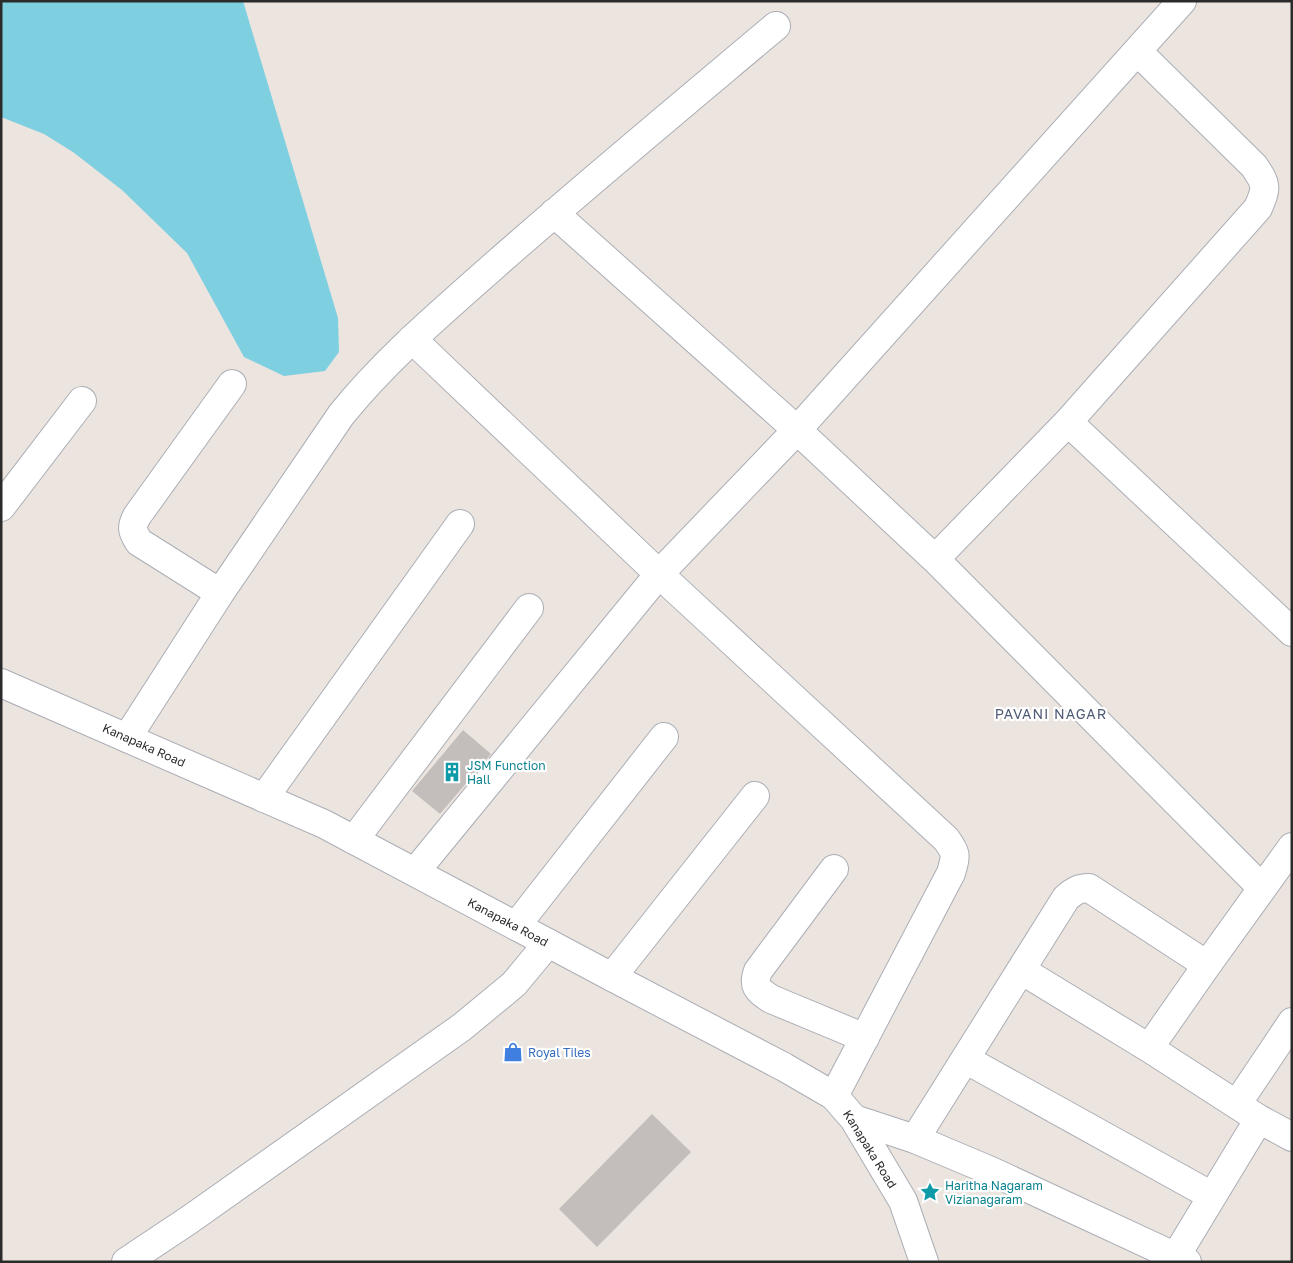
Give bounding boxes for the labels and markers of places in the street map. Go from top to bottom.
place label: JSM Function Hall [467,758,546,787]
building icon: JSM Function Hall [441,761,463,783]
shop icon: Royal Tiles [502,1041,524,1063]
place label: Royal Tiles [528,1045,591,1060]
place label: Haritha Nagaram Vizianagaram [945,1178,1043,1207]
place icon: Haritha Nagaram Vizianagaram [919,1181,941,1203]

